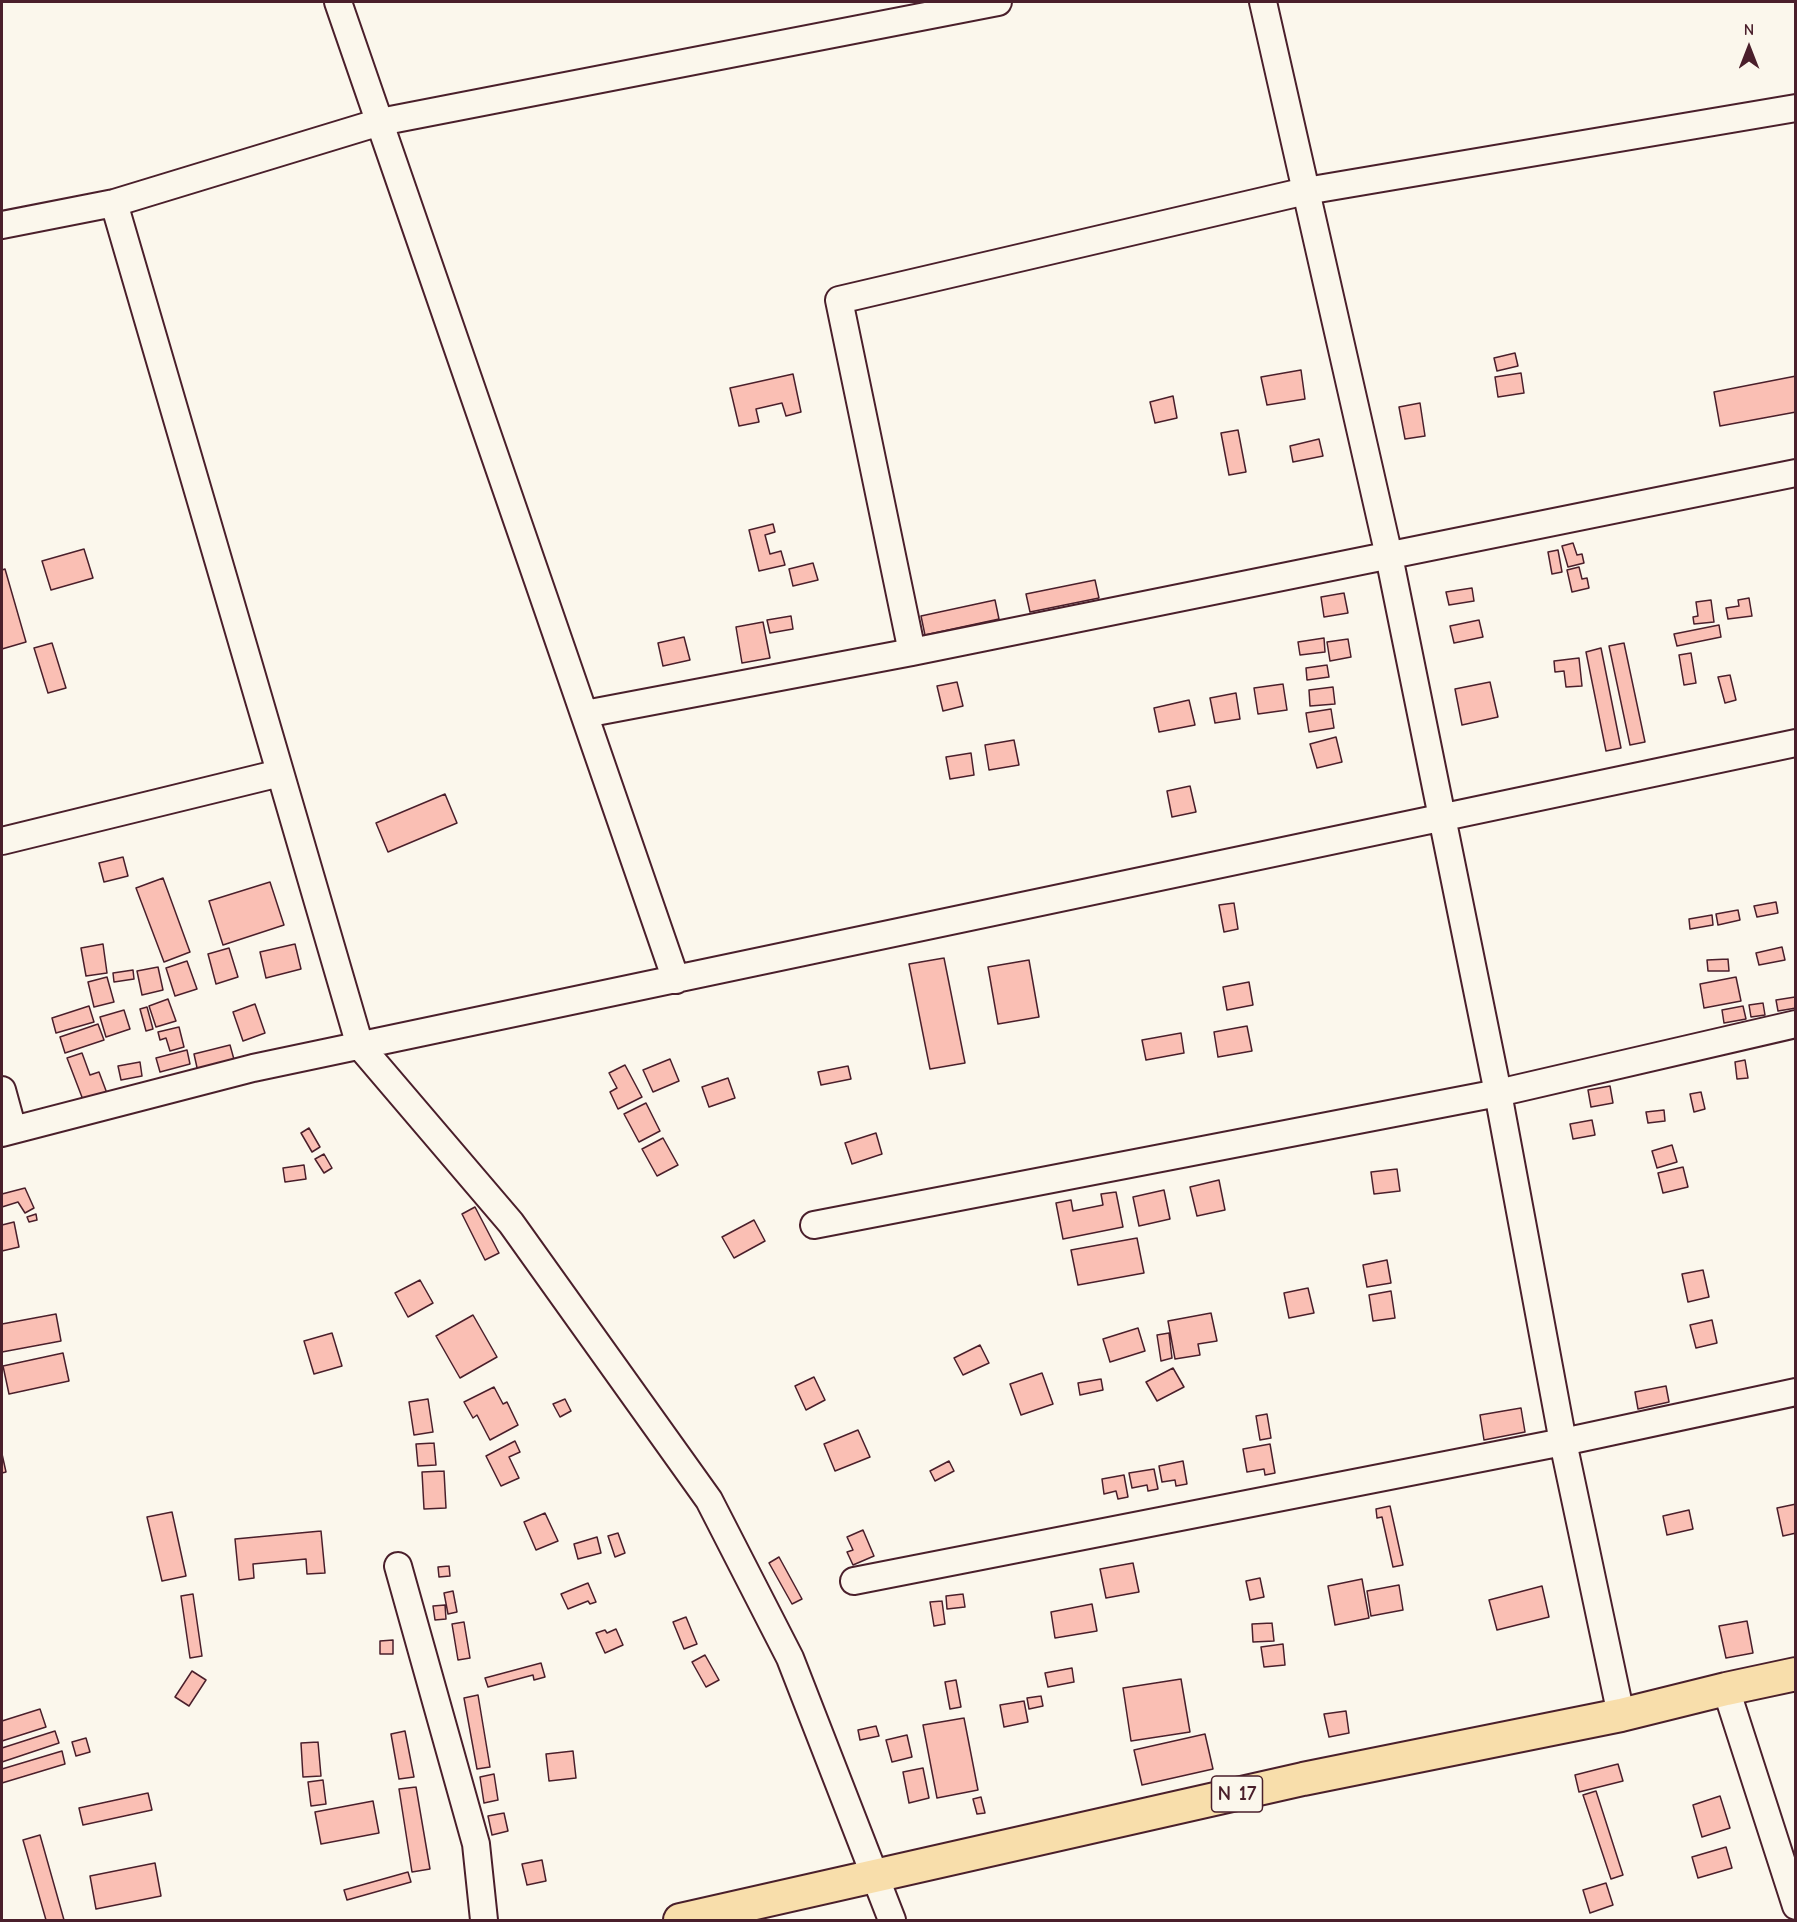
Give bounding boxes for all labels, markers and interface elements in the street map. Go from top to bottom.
north arrow [1719,18,1779,78]
text: N [1744,21,1754,39]
road number: N 17 [1212,1776,1262,1812]

